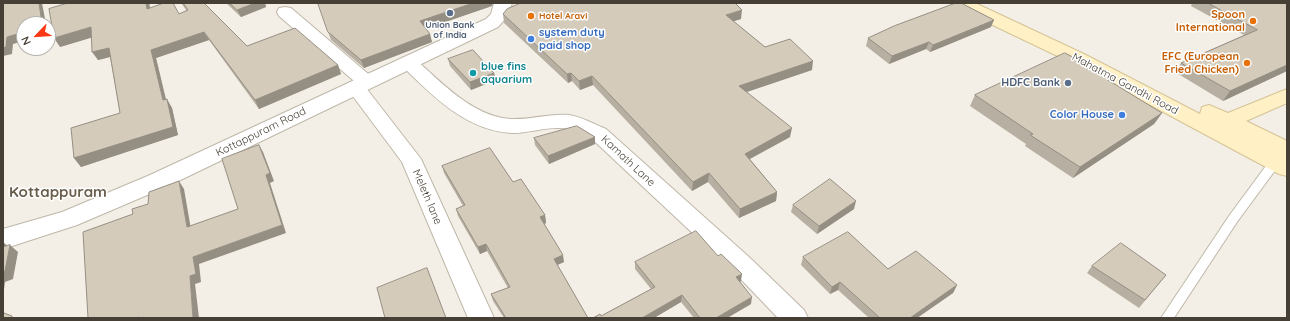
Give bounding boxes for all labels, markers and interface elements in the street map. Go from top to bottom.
marker: Union Bank of India [445,8,455,18]
place label: Spoon International [1176,8,1245,34]
marker: Hotel Aravi [526,11,536,21]
place label: Hotel Aravi [539,11,587,21]
north arrow [16,16,56,56]
marker: Spoon International [1248,16,1258,26]
place label: Union Bank of India [425,20,475,41]
place label: system duty paid shop [539,26,605,52]
text: N [18,34,34,47]
marker: system duty paid shop [526,34,536,44]
street label: Mahatma Gandhi Road [1070,50,1180,118]
place label: EFC (European Fried Chicken) [1162,50,1239,76]
marker: EFC (European Fried Chicken) [1242,58,1252,68]
place label: blue fins aquarium [481,60,532,86]
marker: blue fins aquarium [468,68,478,78]
place label: HDFC Bank [1001,76,1060,90]
marker: HDFC Bank [1063,78,1073,88]
street label: Kottappuram Road [214,104,308,160]
place label: Color House [1050,108,1114,122]
marker: Color House [1117,110,1127,120]
street label: Kamath Lane [598,133,658,189]
street label: Meleth lane [409,167,445,227]
district label: Kottappuram [9,183,107,201]

